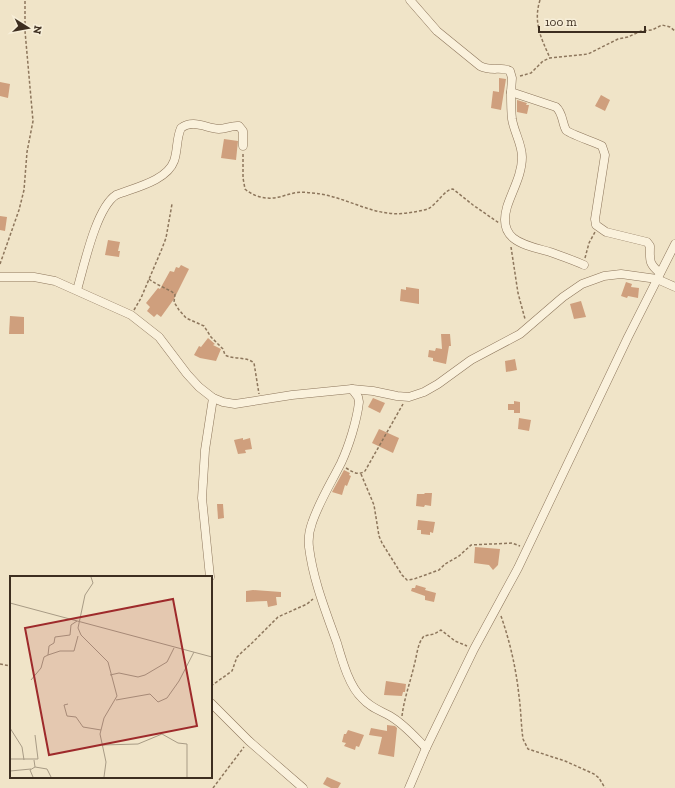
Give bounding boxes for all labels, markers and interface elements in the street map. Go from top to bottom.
north arrow [8,8,48,48]
scale bar [539,8,645,34]
text: 100 m [545,15,577,29]
text: N [30,24,45,36]
inset map [10,576,212,778]

